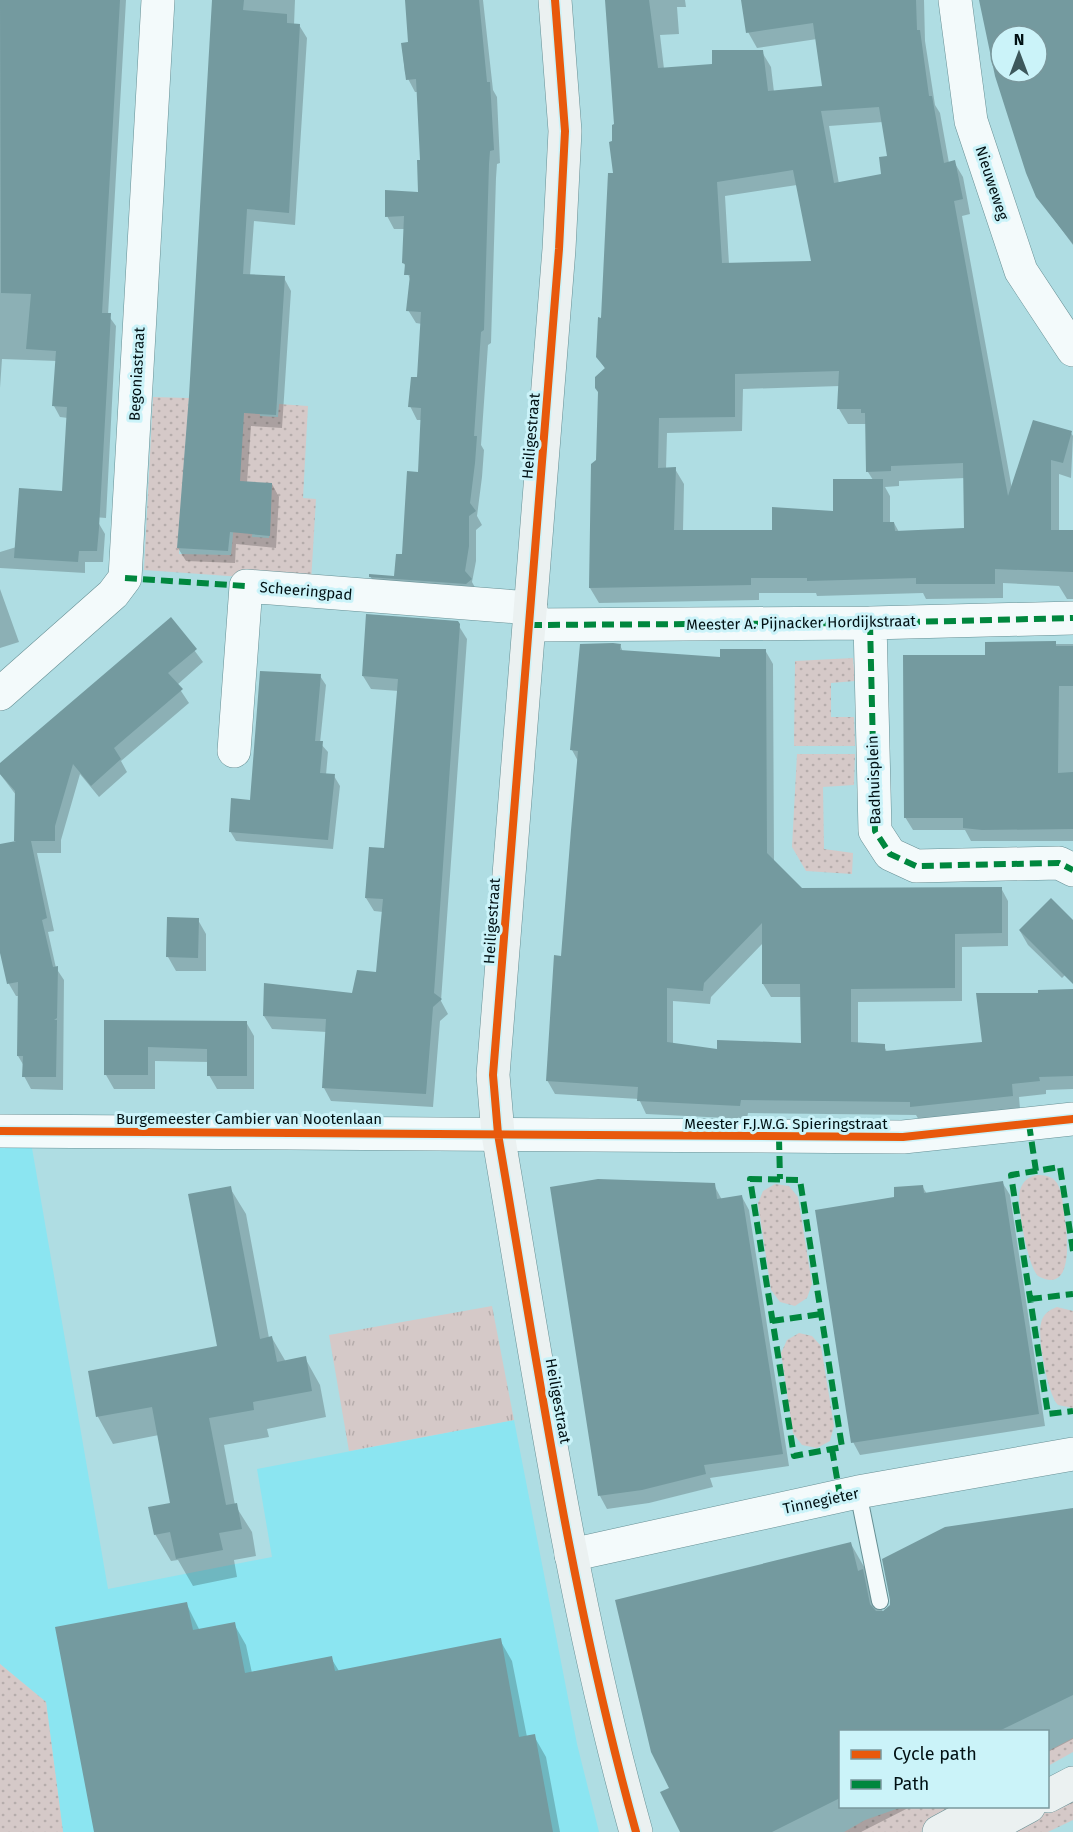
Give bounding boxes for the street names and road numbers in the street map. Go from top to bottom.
street label: Nieuweweg [972,144,1013,223]
street label: Begoniastraat [126,326,148,421]
street label: Heiligestraat [518,392,544,480]
street label: Scheeringpad [259,578,353,604]
street label: Meester A. Pijnacker Hordijkstraat [686,612,917,634]
street label: Badhuisplein [863,735,885,825]
street label: Heiligestraat [480,877,504,965]
street label: Burgemeester Cambier van Nootenlaan [116,1110,382,1128]
street label: Meester F.J.W.G. Spieringstraat [684,1115,888,1133]
street label: Heiligestraat [542,1357,574,1446]
street label: Tinnegieter [781,1484,861,1518]

